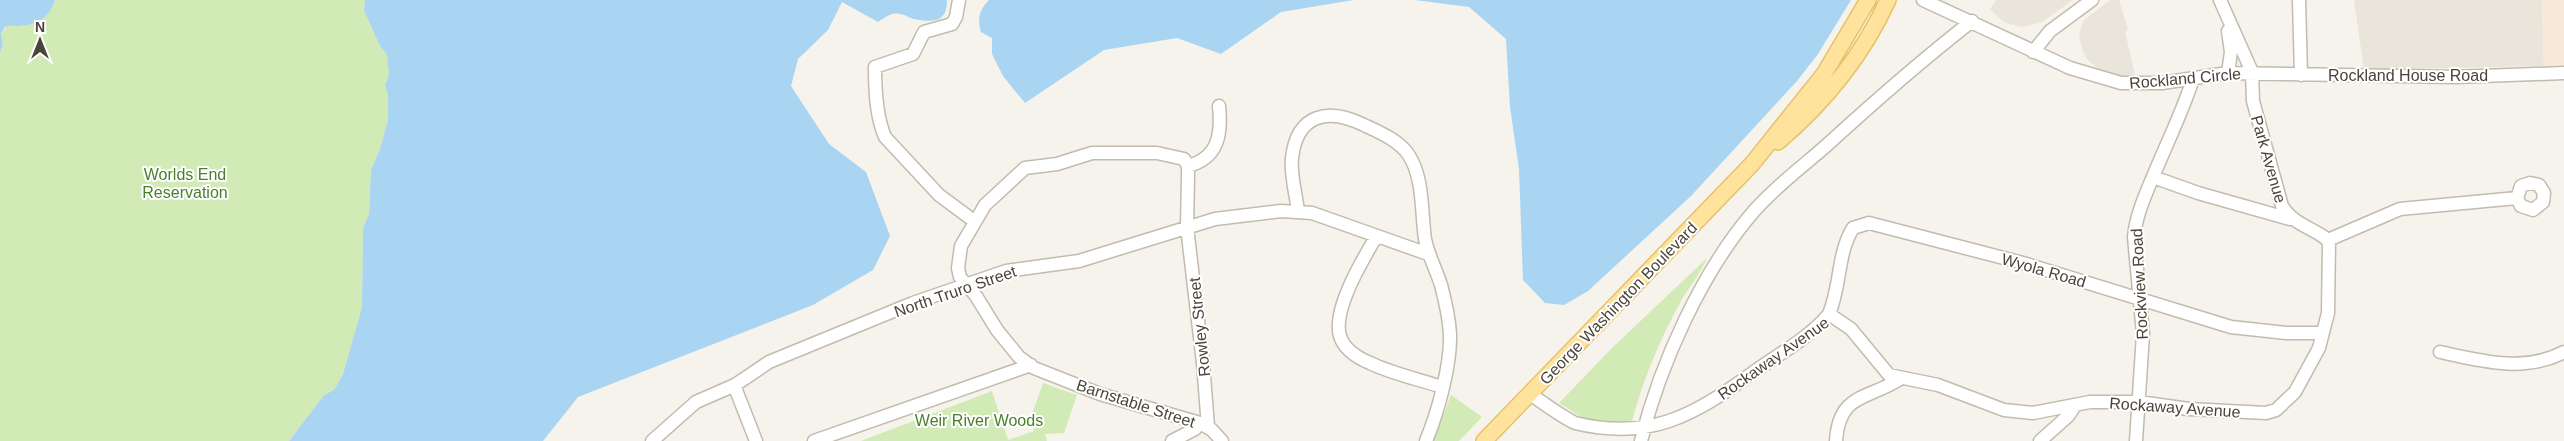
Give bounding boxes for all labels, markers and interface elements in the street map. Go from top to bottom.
north arrow [15,15,65,65]
text: N [35,19,45,35]
street label: Rockland Circle [2128,65,2242,92]
street label: Rockland House Road [2328,67,2488,84]
street label: Park Avenue [2248,113,2289,205]
park label: Worlds End Reservation [142,166,228,201]
street label: George Washington Boulevard [1536,219,1700,388]
street label: Rockview Road [2128,228,2151,340]
street label: Wyola Road [2000,250,2088,291]
street label: North Truro Street [892,262,1019,320]
street label: Rowley Street [1186,276,1213,377]
street label: Rockaway Avenue [1715,314,1832,403]
street label: Barnstable Street [1074,376,1198,431]
street label: Rockaway Avenue [2109,394,2241,421]
park label: Weir River Woods [915,412,1043,429]

